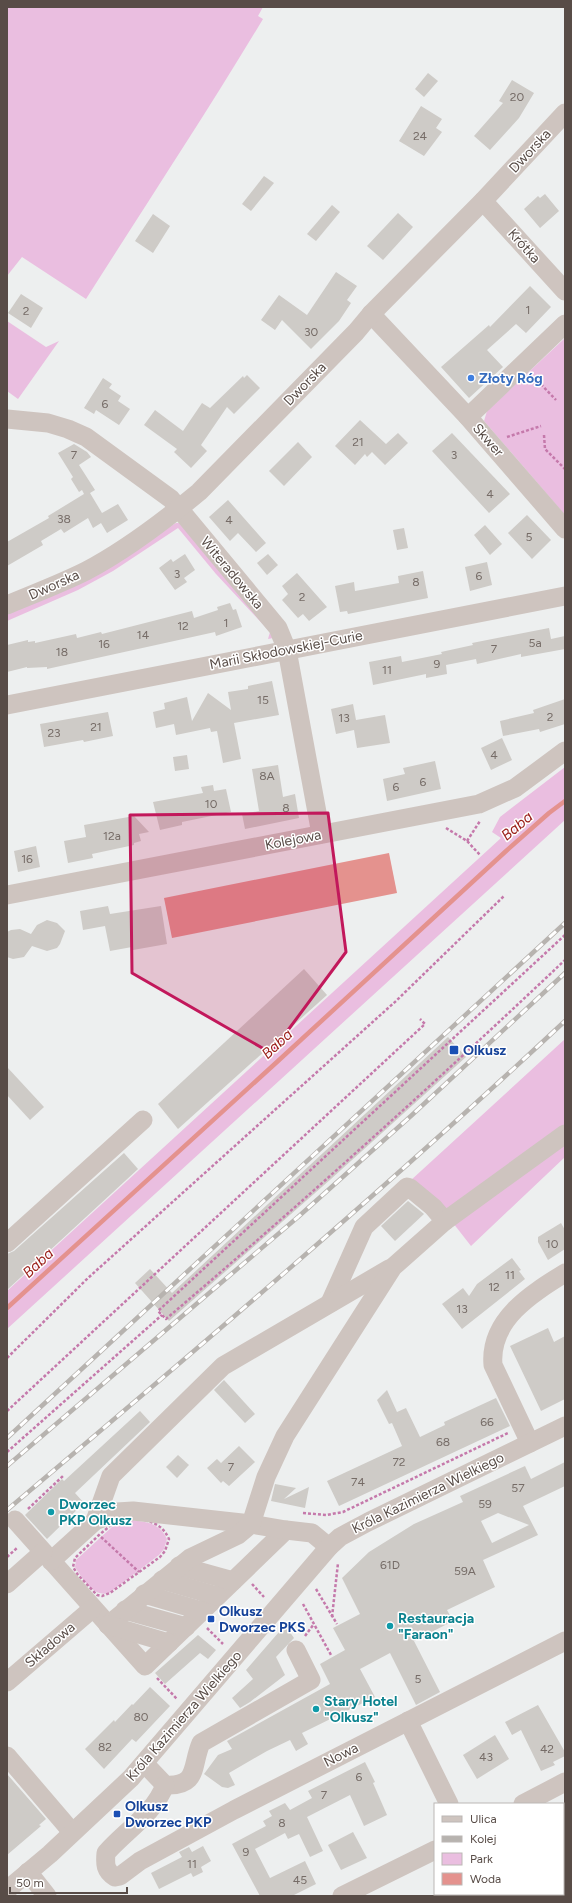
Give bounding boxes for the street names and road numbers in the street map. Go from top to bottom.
street label: Dworska [506,126,554,176]
street label: Krótka [504,225,544,267]
street label: Dworska [280,359,330,409]
street label: Skwer [469,420,507,460]
street label: Witeradowska [197,533,267,613]
street label: Dworska [26,566,82,604]
street label: Marii Skłodowskiej-Curie [208,627,364,673]
street label: Kolejowa [263,826,323,854]
street label: Króla Kazimierza Wielkiego [349,1449,507,1537]
street label: Składowa [22,1619,78,1671]
street label: Króla Kazimierza Wielkiego [123,1647,245,1785]
street label: Nowa [321,1739,361,1771]

